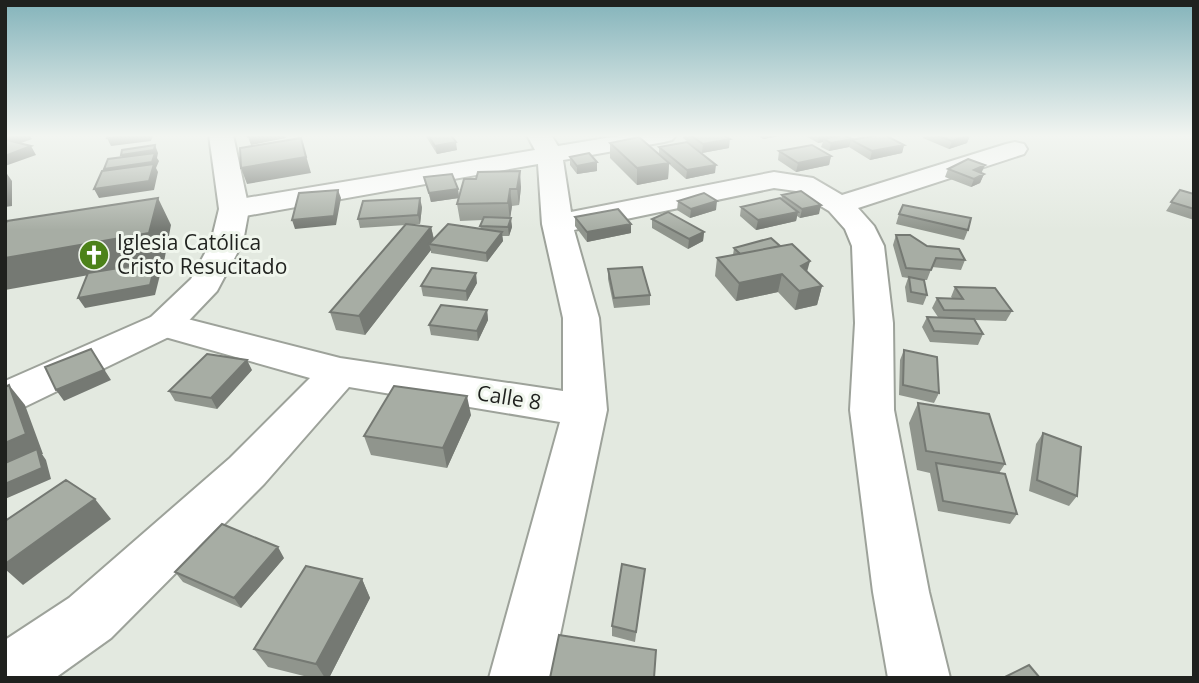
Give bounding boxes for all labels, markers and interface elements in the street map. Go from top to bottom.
place label: Iglesia Católica Cristo Resucitado [117,228,287,280]
church icon: Iglesia Católica Cristo Resucitado [77,238,111,272]
street label: Calle 8 [475,378,543,416]

